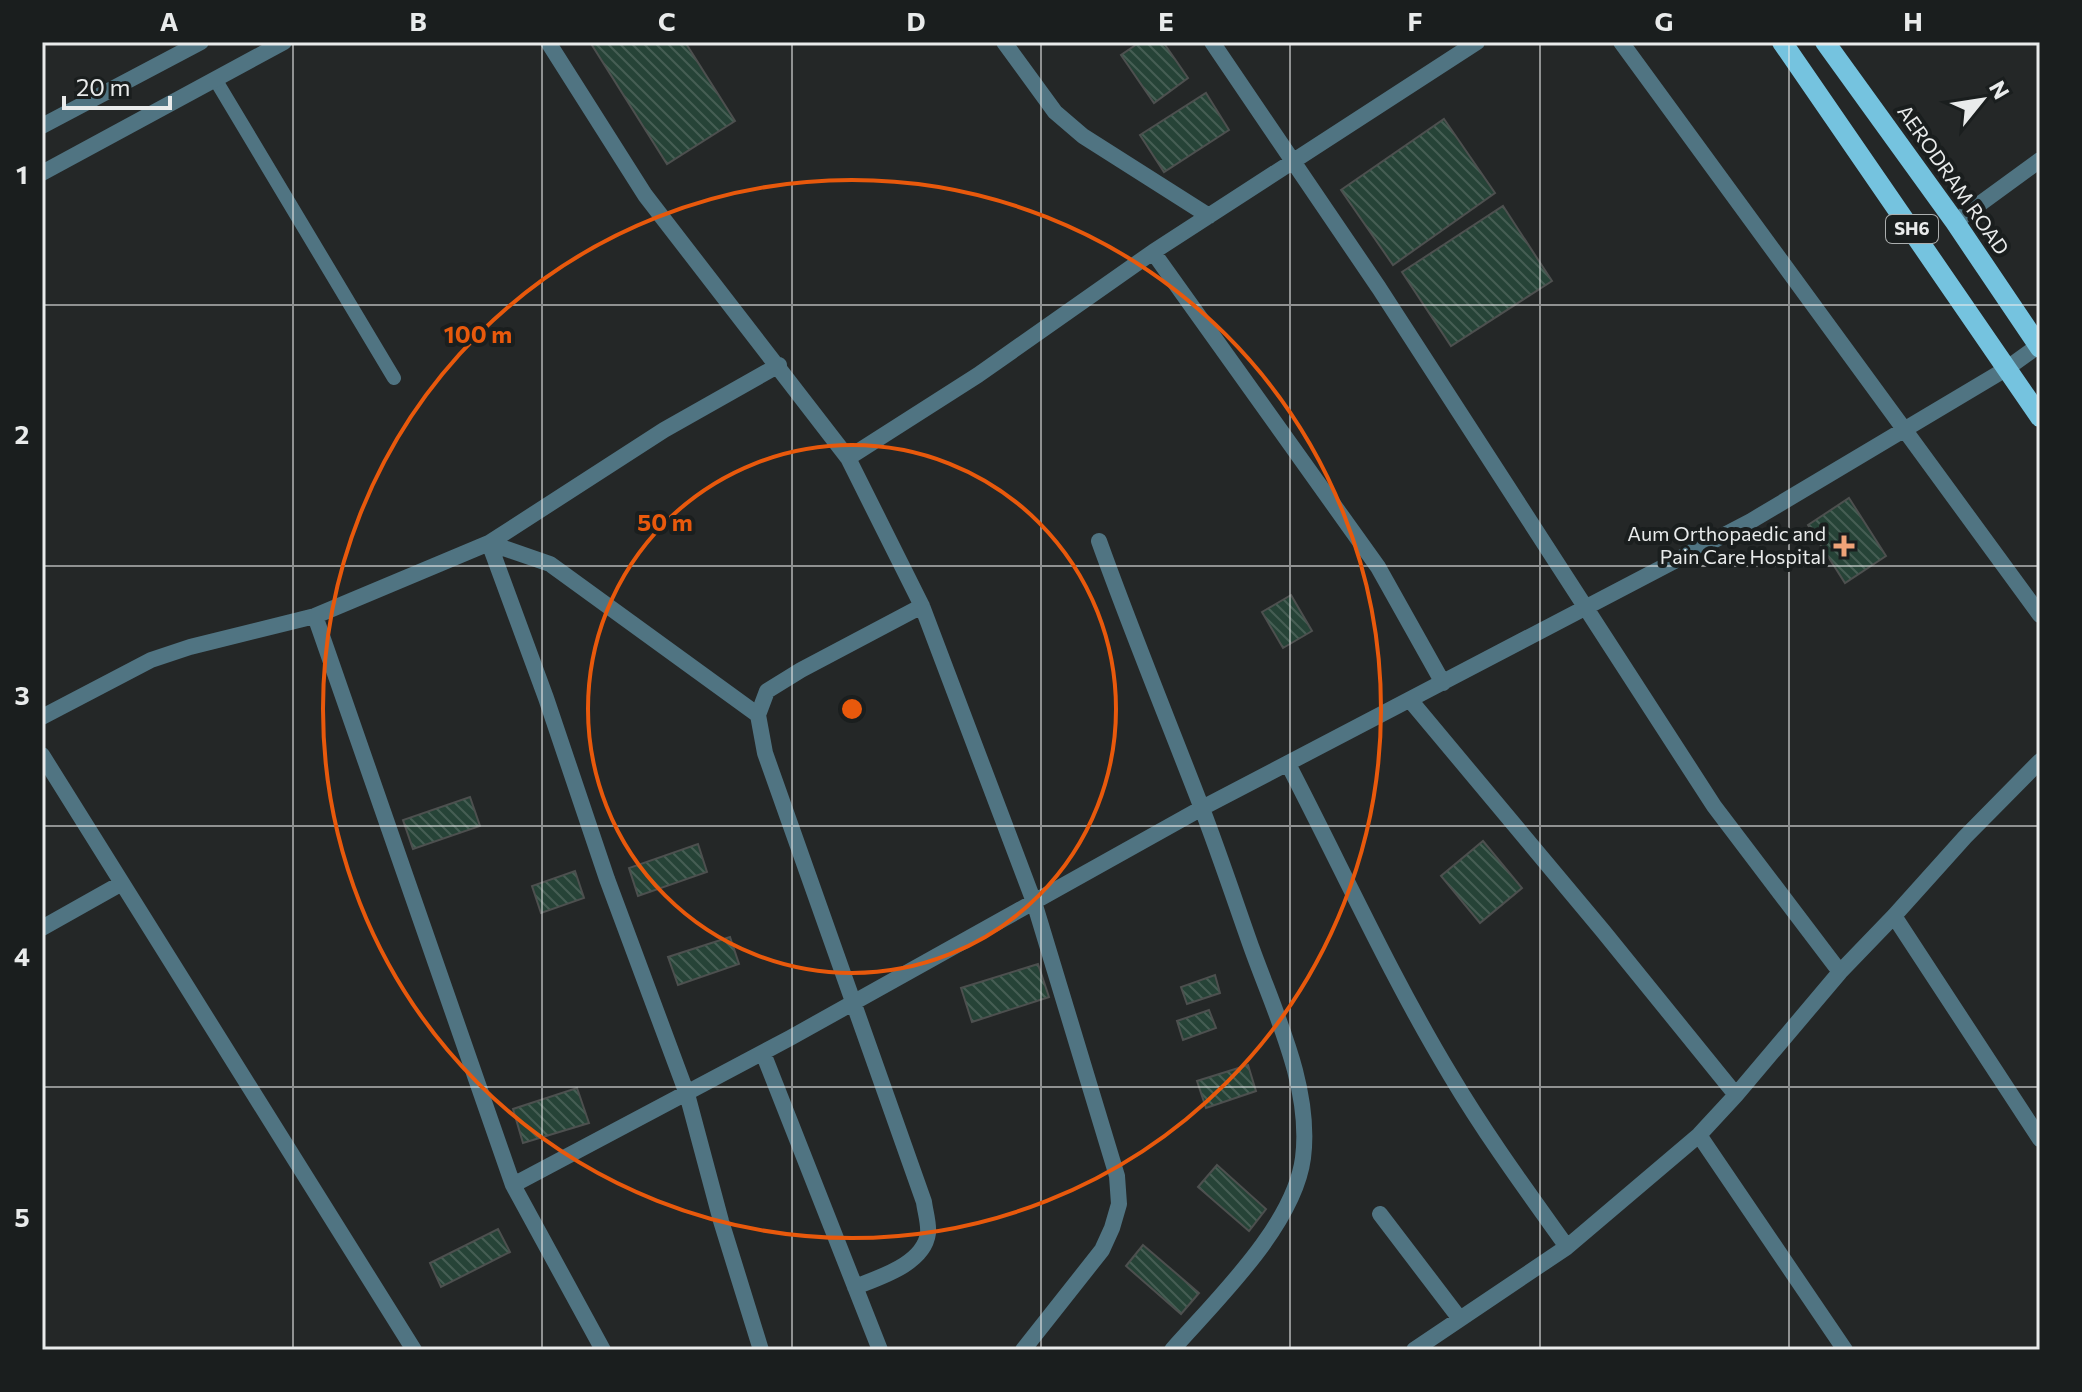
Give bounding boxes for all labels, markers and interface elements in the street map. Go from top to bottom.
text: A [160,5,179,36]
text: B [409,5,427,36]
text: C [658,5,676,36]
text: D [906,5,926,36]
text: E [1158,5,1174,36]
text: F [1407,5,1423,36]
text: G [1655,5,1673,36]
text: H [1903,5,1923,36]
scale bar [64,60,170,110]
north arrow [1942,60,2022,140]
text: 20 m [76,72,130,101]
text: N [1984,76,2016,104]
street label: AERODRAM ROAD [1893,100,2015,259]
text: 1 [16,158,28,189]
road number: SH6 [1886,215,1938,243]
text: 100 m [444,319,512,348]
text: 2 [15,418,29,449]
text: 50 m [637,507,693,536]
place label: Aum Orthopaedic and Pain Care Hospital [1627,521,1826,568]
marker: Aum Orthopaedic and Pain Care Hospital [1833,535,1855,557]
text: 3 [14,679,30,710]
centre of rings [838,695,866,723]
text: 4 [14,940,30,971]
text: 5 [14,1201,30,1232]

